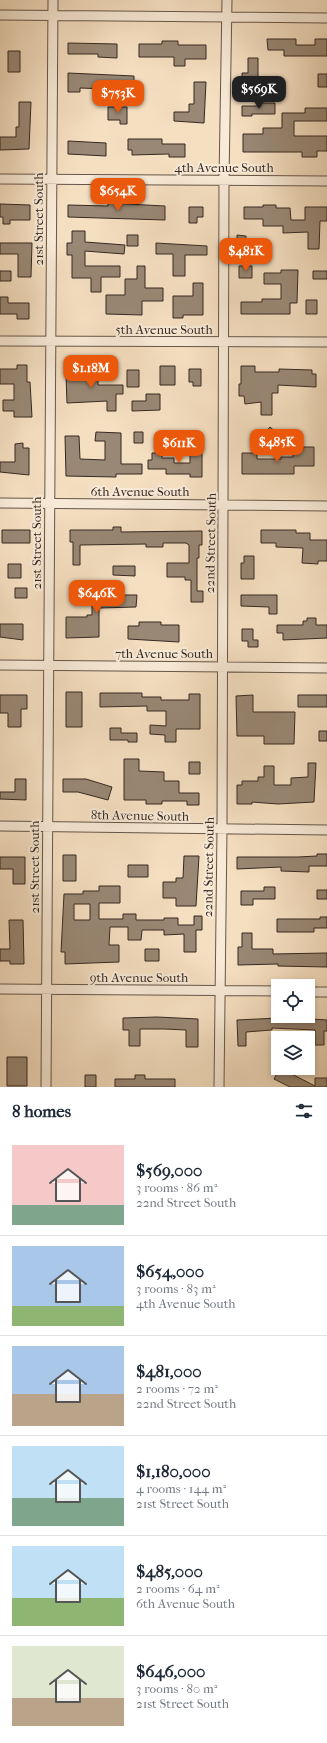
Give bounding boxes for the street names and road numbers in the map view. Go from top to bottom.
street label: 4th Avenue South [174,160,274,175]
street label: 21st Street South [31,172,46,266]
street label: 5th Avenue South [115,322,213,337]
street label: 6th Avenue South [91,484,190,499]
street label: 22nd Street South [202,492,219,593]
street label: 21st Street South [29,496,44,590]
street label: 7th Avenue South [115,646,214,661]
street label: 8th Avenue South [91,807,190,824]
street label: 22nd Street South [200,816,217,917]
street label: 21st Street South [27,820,42,914]
street label: 9th Avenue South [90,970,189,985]

